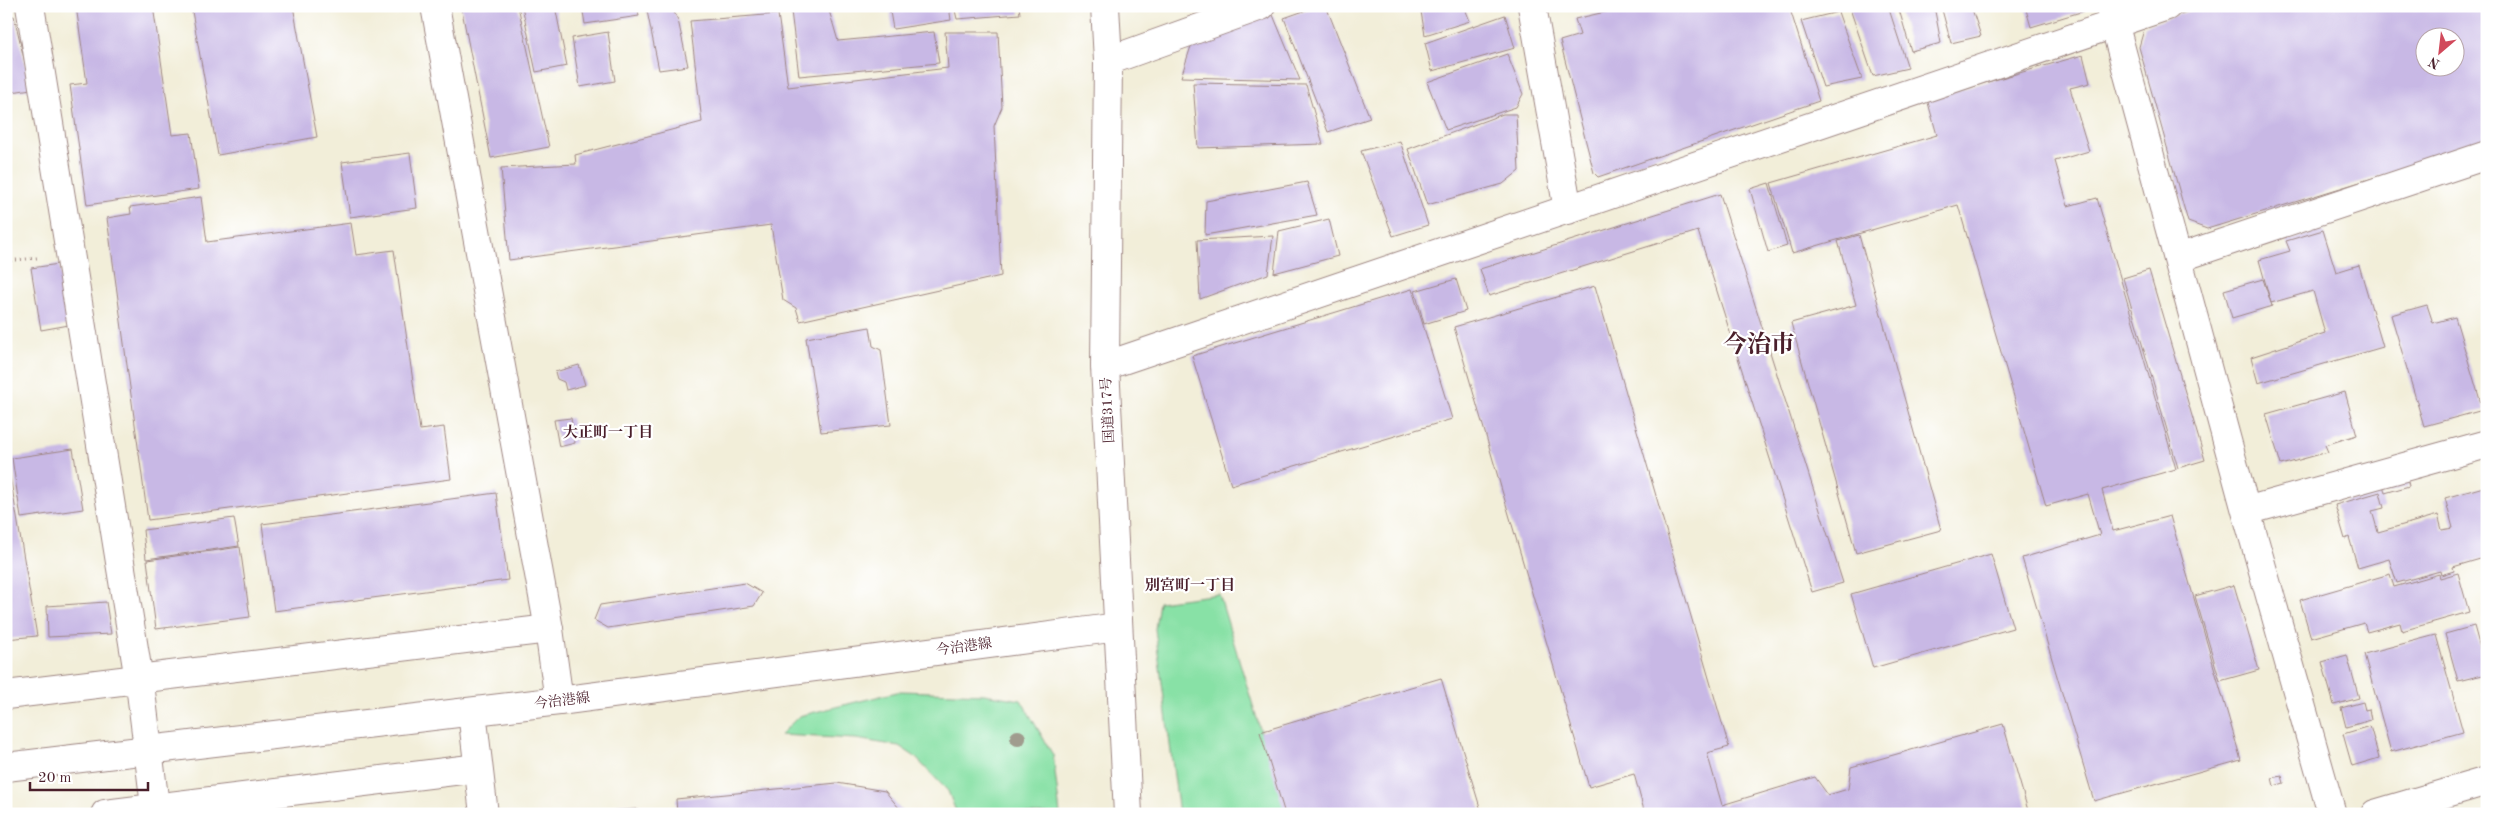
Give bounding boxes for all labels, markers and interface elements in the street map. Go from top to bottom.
north arrow [2416,28,2466,78]
text: N [2426,54,2442,71]
district label: 今治市 [1723,331,1795,358]
street label: 国道317号 [1098,376,1117,444]
district label: 大正町一丁目 [563,424,653,441]
district label: 別宮町一丁目 [1145,577,1235,594]
street label: 今治港線 [935,635,993,658]
street label: 今治港線 [533,690,591,711]
scale bar [30,760,148,792]
text: 20 m [38,771,72,786]

